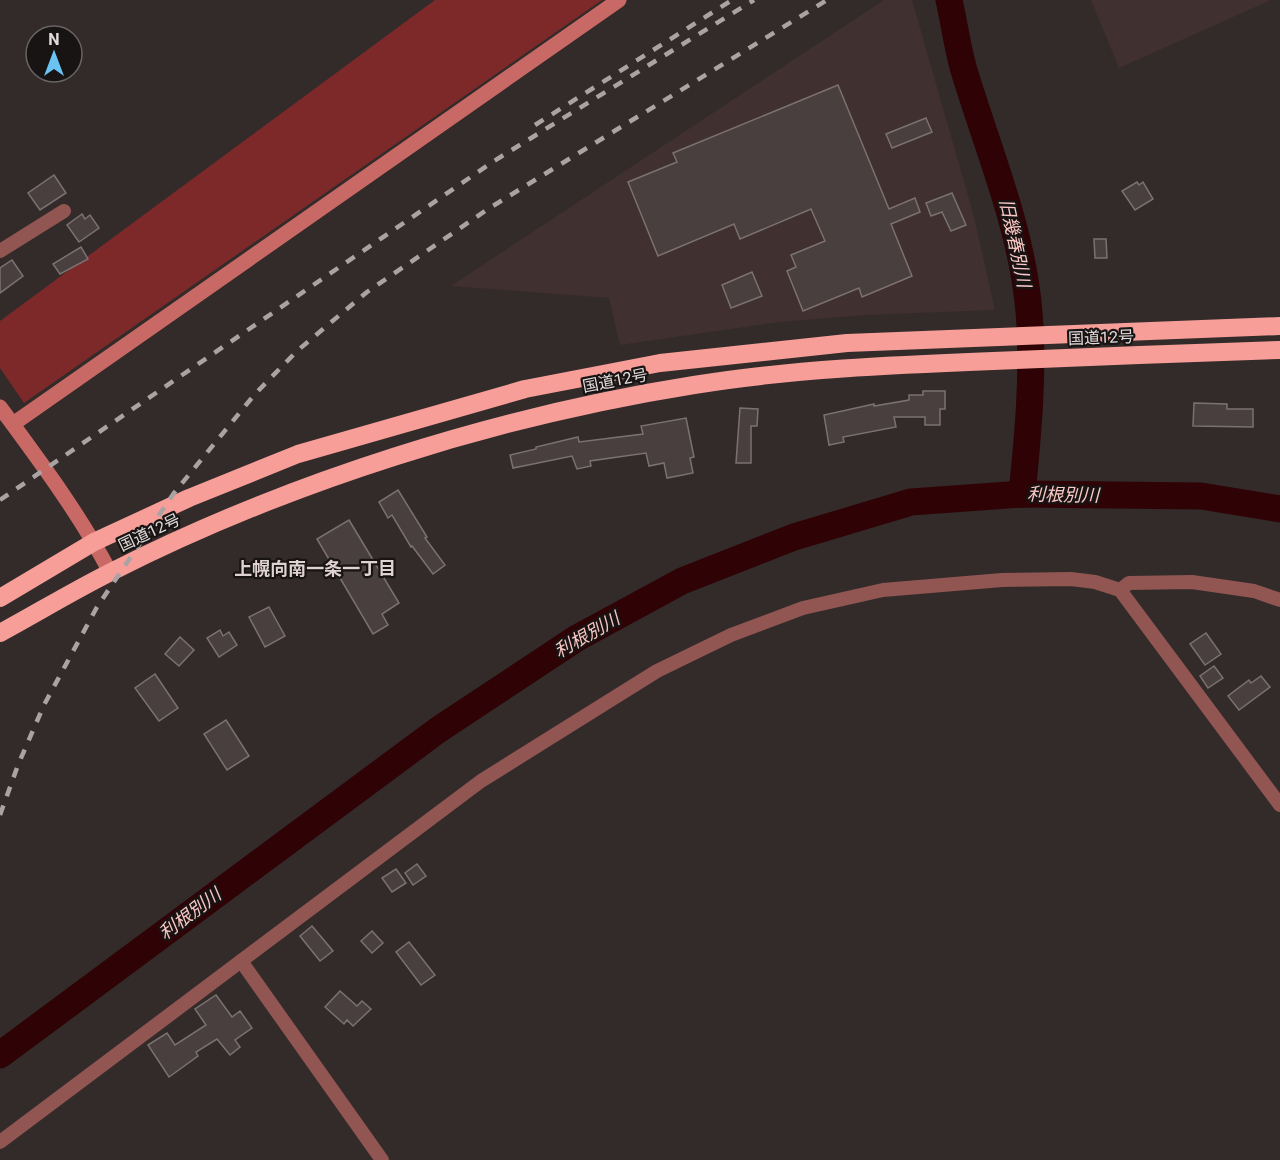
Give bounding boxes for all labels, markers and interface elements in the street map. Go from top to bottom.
north arrow [24,24,84,84]
text: N [48,30,60,49]
water label: 旧幾春別川 [996,197,1036,291]
street label: 国道12号 [1068,327,1134,348]
street label: 国道12号 [581,365,649,396]
water label: 利根別川 [1027,483,1101,506]
street label: 国道12号 [115,510,183,555]
district label: 上幌向南一条一丁目 [234,558,396,579]
water label: 利根別川 [550,606,625,662]
water label: 利根別川 [155,882,226,944]

